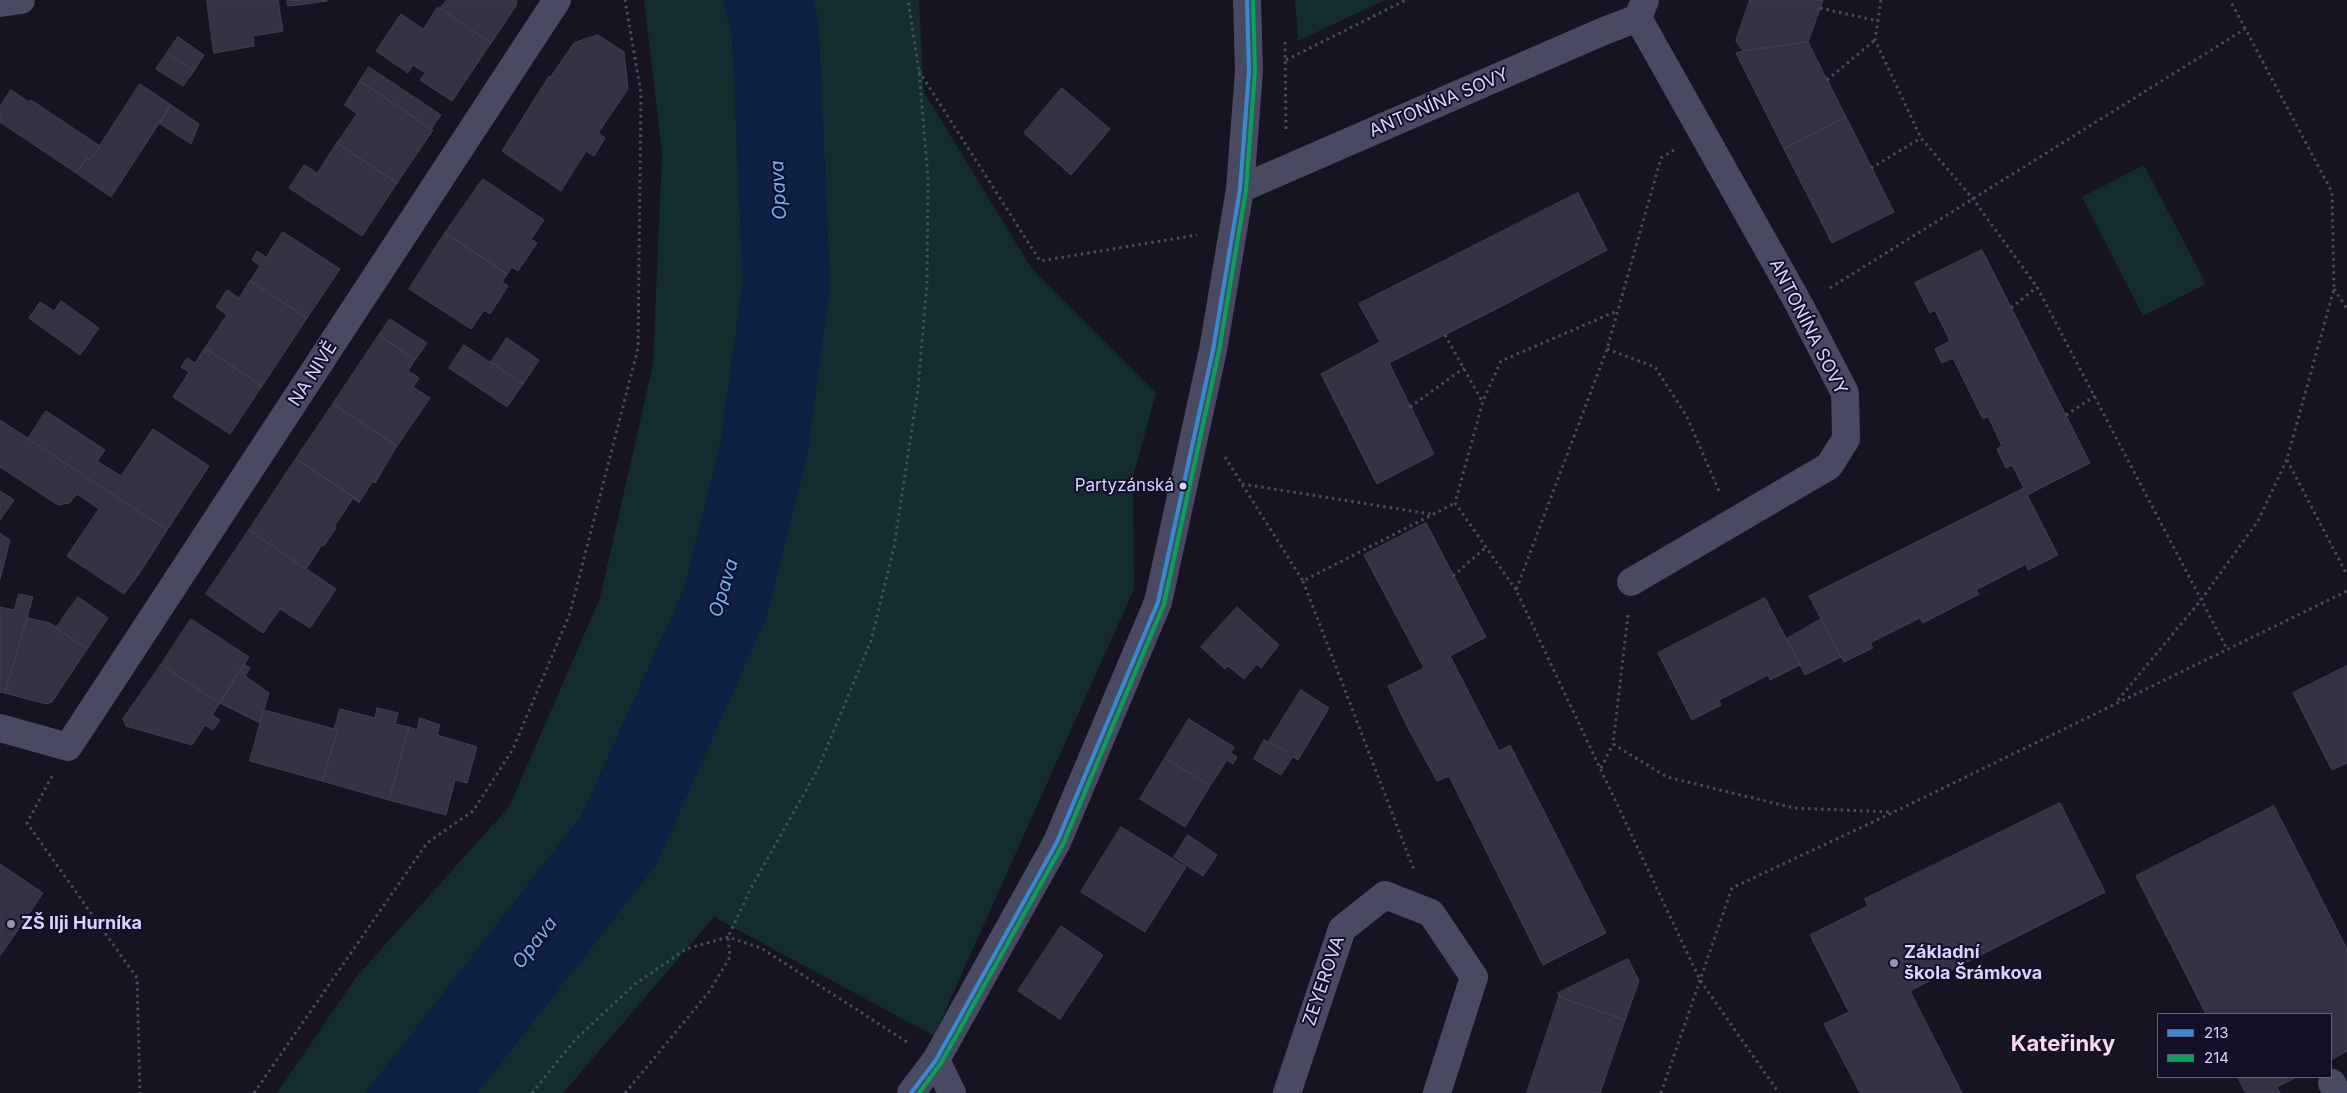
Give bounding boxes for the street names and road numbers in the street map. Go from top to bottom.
street label: ANTONÍNA SOVY [1366,64,1512,142]
street label: ANTONÍNA SOVY [1764,255,1852,399]
street label: NA NIVĚ [284,338,342,410]
street label: ZEYEROVA [1299,933,1349,1029]

